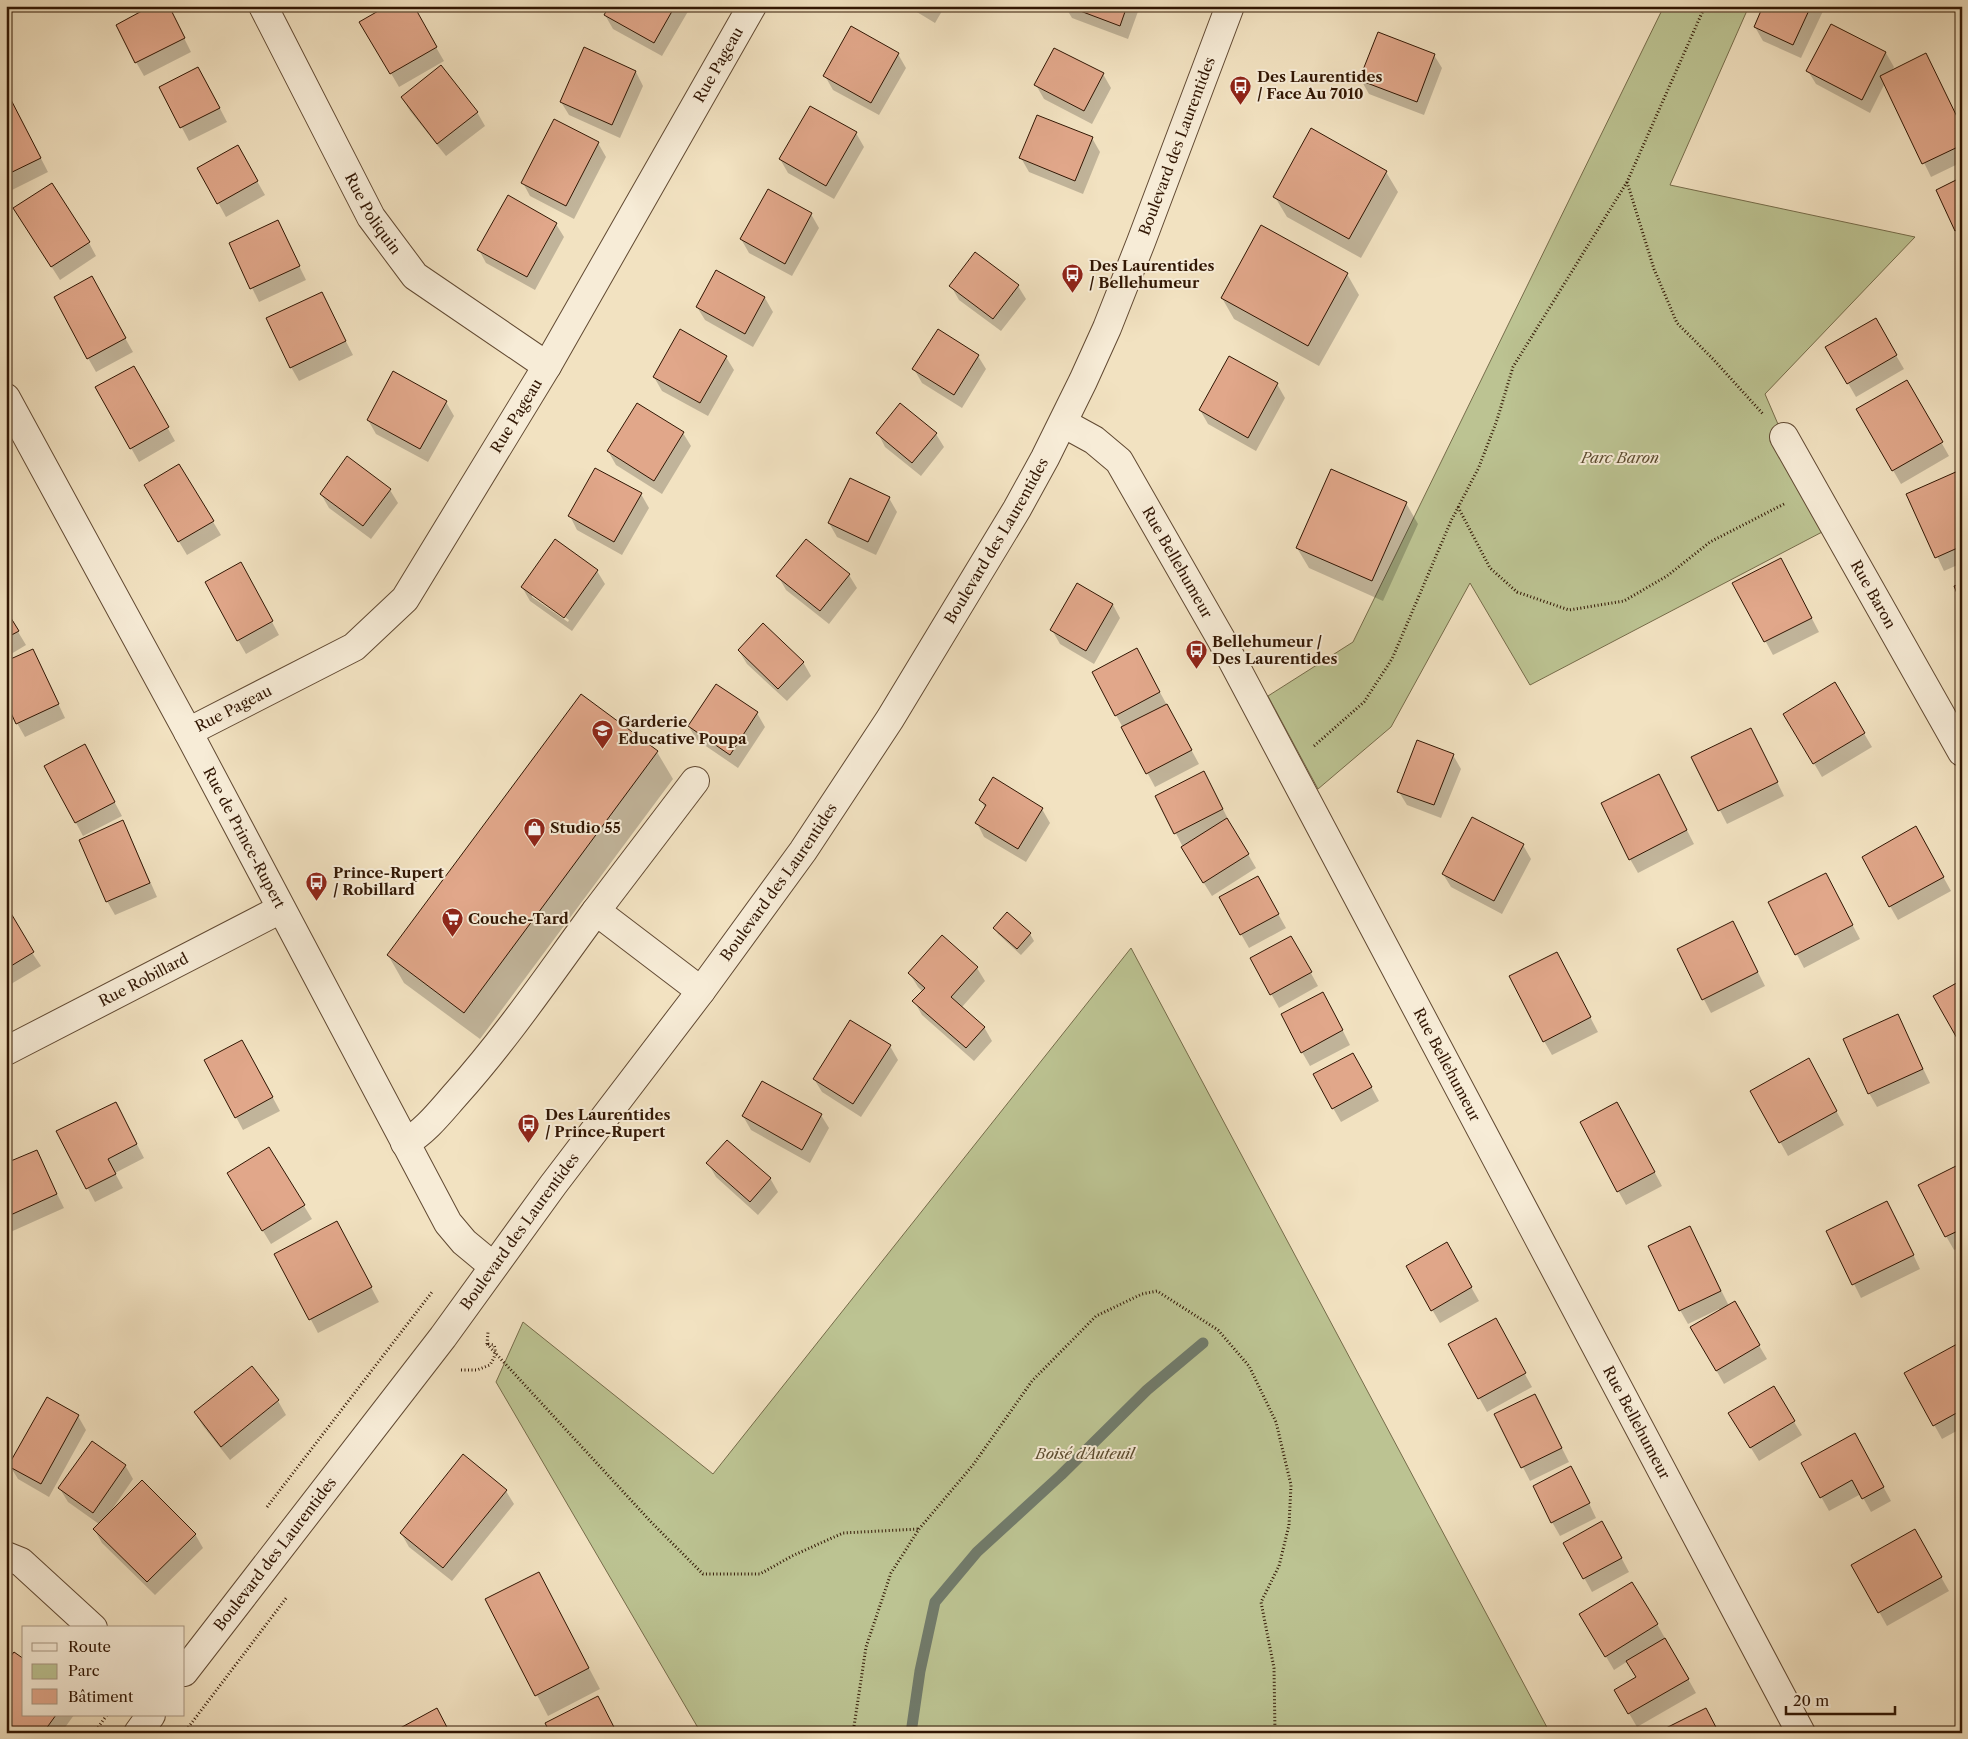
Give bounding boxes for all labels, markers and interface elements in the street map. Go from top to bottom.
street label: Rue Pageau [689,23,747,106]
street label: Boulevard des Laurentides [1134,54,1219,238]
place label: Des Laurentides / Face Au 7010 [1257,67,1382,103]
bus stop icon: Des Laurentides / Face Au 7010 [1229,74,1253,105]
street label: Rue Poliquin [341,169,406,258]
place label: Des Laurentides / Bellehumeur [1089,256,1214,292]
bus stop icon: Des Laurentides / Bellehumeur [1061,263,1085,294]
street label: Rue Pageau [486,375,546,456]
park label: Parc Baron [1580,448,1659,467]
street label: Boulevard des Laurentides [940,454,1052,627]
street label: Rue Bellehumeur [1138,503,1217,622]
street label: Rue Baron [1847,557,1901,633]
place label: Bellehumeur / Des Laurentides [1212,632,1337,668]
bus stop icon: Bellehumeur / Des Laurentides [1184,639,1208,670]
street label: Rue Pageau [192,681,275,736]
place label: Garderie Educative Poupa [618,712,747,748]
school or university icon: Garderie Educative Poupa [590,719,614,750]
street label: Rue de Prince-Rupert [199,764,290,912]
street label: Boulevard des Laurentides [716,799,841,965]
shop icon: Studio 55 [522,816,546,847]
place label: Studio 55 [550,818,621,837]
place label: Prince-Rupert / Robillard [333,863,444,899]
bus stop icon: Prince-Rupert / Robillard [305,870,329,901]
supermarket icon: Couche-Tard [440,907,464,938]
place label: Couche-Tard [468,909,569,928]
street label: Rue Robillard [95,948,192,1010]
street label: Rue Bellehumeur [1409,1005,1485,1125]
place label: Des Laurentides / Prince-Rupert [545,1105,670,1141]
bus stop icon: Des Laurentides / Prince-Rupert [517,1112,541,1143]
street label: Boulevard des Laurentides [456,1149,583,1313]
street label: Rue Bellehumeur [1599,1362,1675,1483]
park label: Boisé d'Auteuil [1034,1444,1137,1463]
street label: Boulevard des Laurentides [209,1473,340,1635]
legend [22,1626,185,1716]
text: Route [68,1637,111,1656]
text: Parc [68,1661,100,1680]
scale bar [1786,1684,1894,1716]
text: Bâtiment [68,1687,134,1706]
text: 20 m [1793,1691,1829,1710]

